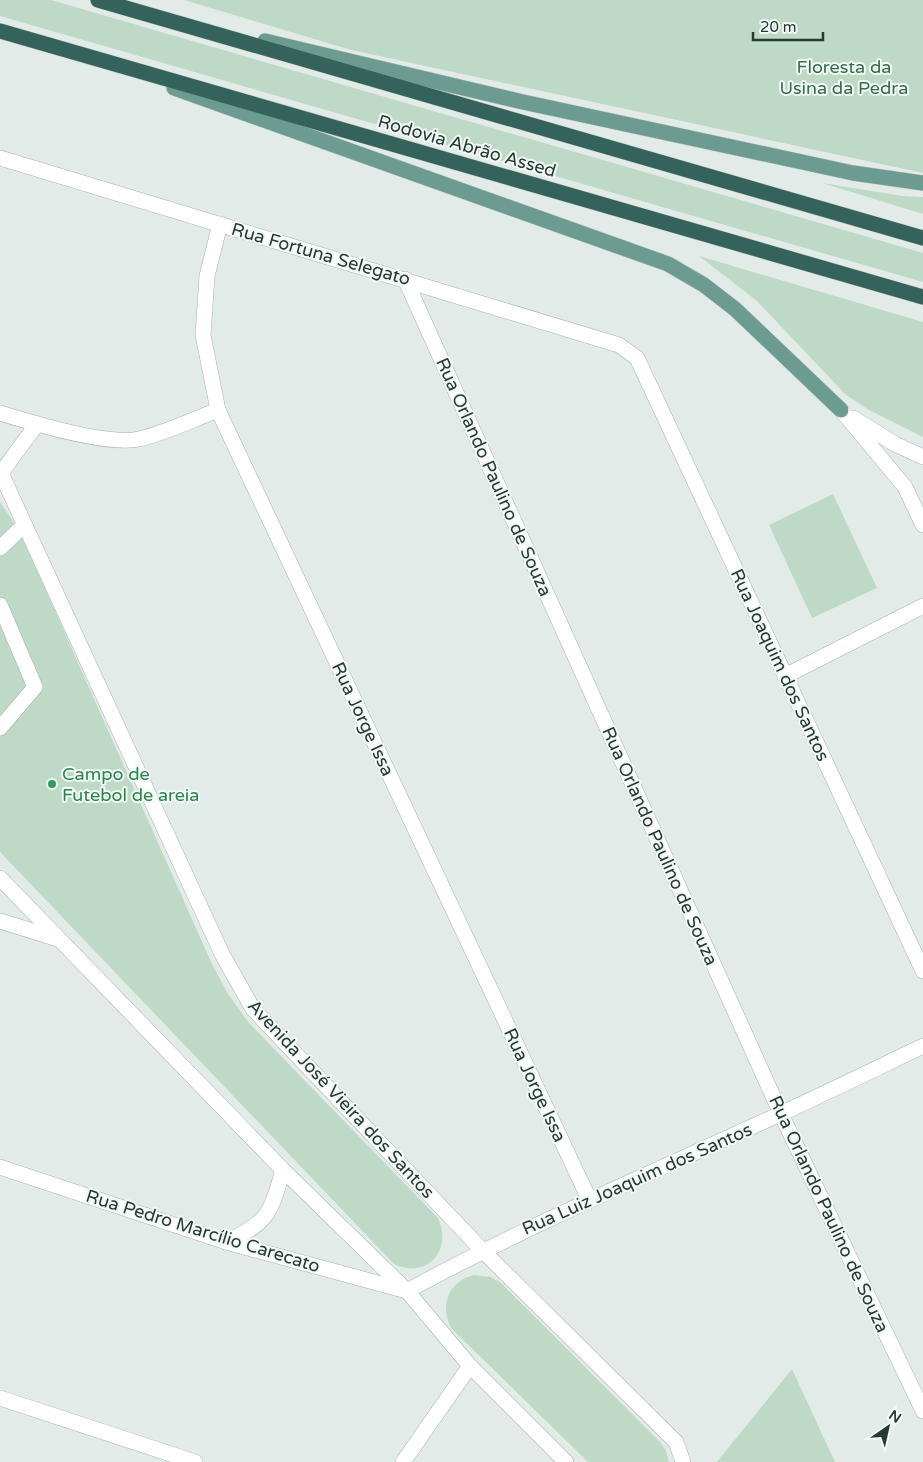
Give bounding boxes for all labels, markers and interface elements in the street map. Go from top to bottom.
scale bar [753,10,823,42]
text: 20 m [760,18,797,36]
park label: Floresta da Usina da Pedra [780,56,908,99]
street label: Rodovia Abrão Assed [375,110,559,182]
street label: Rua Fortuna Selegato [229,218,413,290]
street label: Rua Orlando Paulino de Souza [431,354,557,600]
street label: Rua Joaquim dos Santos [726,565,834,765]
street label: Rua Jorge Issa [327,659,399,779]
street label: Rua Orlando Paulino de Souza [597,723,723,969]
place label: Campo de Futebol de areia [62,763,199,806]
marker: Campo de Futebol de areia [46,778,58,790]
street label: Avenida José Vieira dos Santos [243,995,439,1203]
street label: Rua Jorge Issa [499,1025,571,1145]
street label: Rua Orlando Paulino de Souza [764,1092,894,1336]
street label: Rua Luiz Joaquim dos Santos [519,1118,755,1240]
street label: Rua Pedro Marcílio Carecato [83,1185,323,1277]
north arrow [863,1402,913,1452]
text: N [886,1406,904,1427]

